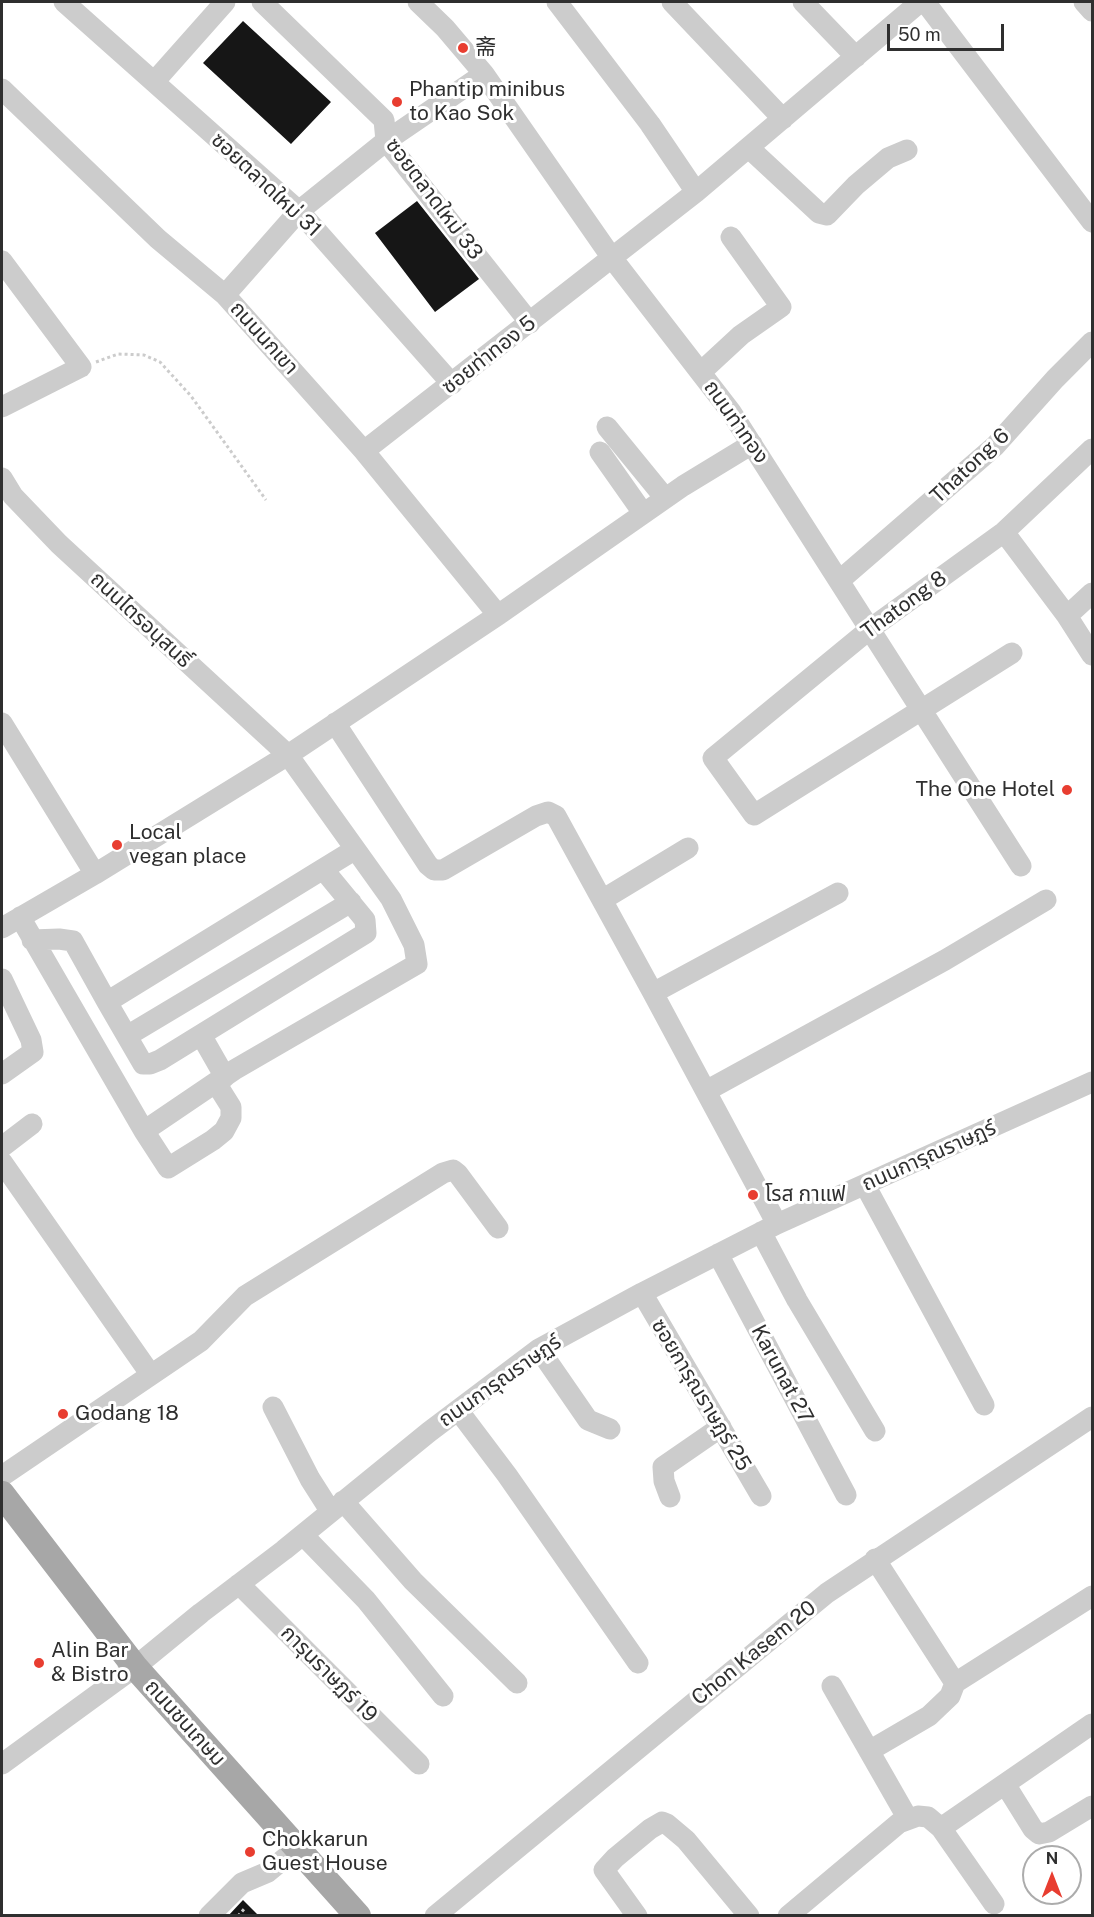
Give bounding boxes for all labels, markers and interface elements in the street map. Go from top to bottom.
scale bar [890,12,1007,50]
text: 50 m [898,24,941,45]
place label: 斋 [475,35,496,61]
marker: 斋 [456,41,470,55]
place label: Phantip minibus to Kao Sok [409,77,565,127]
marker: Phantip minibus to Kao Sok [390,95,404,109]
street label: ซอยตลาดใหม่ 31 [206,128,326,242]
street label: ซอยตลาดใหม่ 33 [380,133,488,265]
street label: ถนนนกเขา [225,296,303,380]
street label: ซอยท่าทอง 5 [437,311,541,399]
street label: ถนนท่าทอง [698,376,774,468]
street label: Thatong 6 [925,423,1015,509]
street label: Thatong 8 [856,566,952,644]
street label: ถนนไตรอนุสนธิ์ [85,567,197,673]
place label: The One Hotel [916,777,1055,803]
marker: The One Hotel [1060,783,1074,797]
place label: Local vegan place [129,820,246,870]
marker: Local vegan place [110,838,124,852]
street label: ถนนการุณราษฏร์ [858,1115,1000,1197]
place label: โรส กาแฟ [765,1182,846,1208]
marker: โรส กาแฟ [746,1188,760,1202]
street label: ซอยการุณราษฎร์ 25 [646,1314,756,1476]
street label: Karunat 27 [746,1320,818,1428]
street label: ถนนการุณราษฏร์ [434,1329,566,1433]
place label: Godang 18 [75,1401,179,1427]
marker: Godang 18 [56,1407,70,1421]
street label: Chon Kasem 20 [687,1595,821,1711]
street label: การุนราษฏร์ 19 [275,1620,383,1728]
place label: Alin Bar & Bistro [51,1638,129,1688]
marker: Alin Bar & Bistro [32,1656,46,1670]
street label: ถนนชนเกษม [140,1674,230,1772]
place label: Chokkarun Guest House [262,1827,388,1877]
marker: Chokkarun Guest House [243,1845,257,1859]
north arrow [1022,1845,1082,1905]
text: N [1046,1849,1058,1868]

